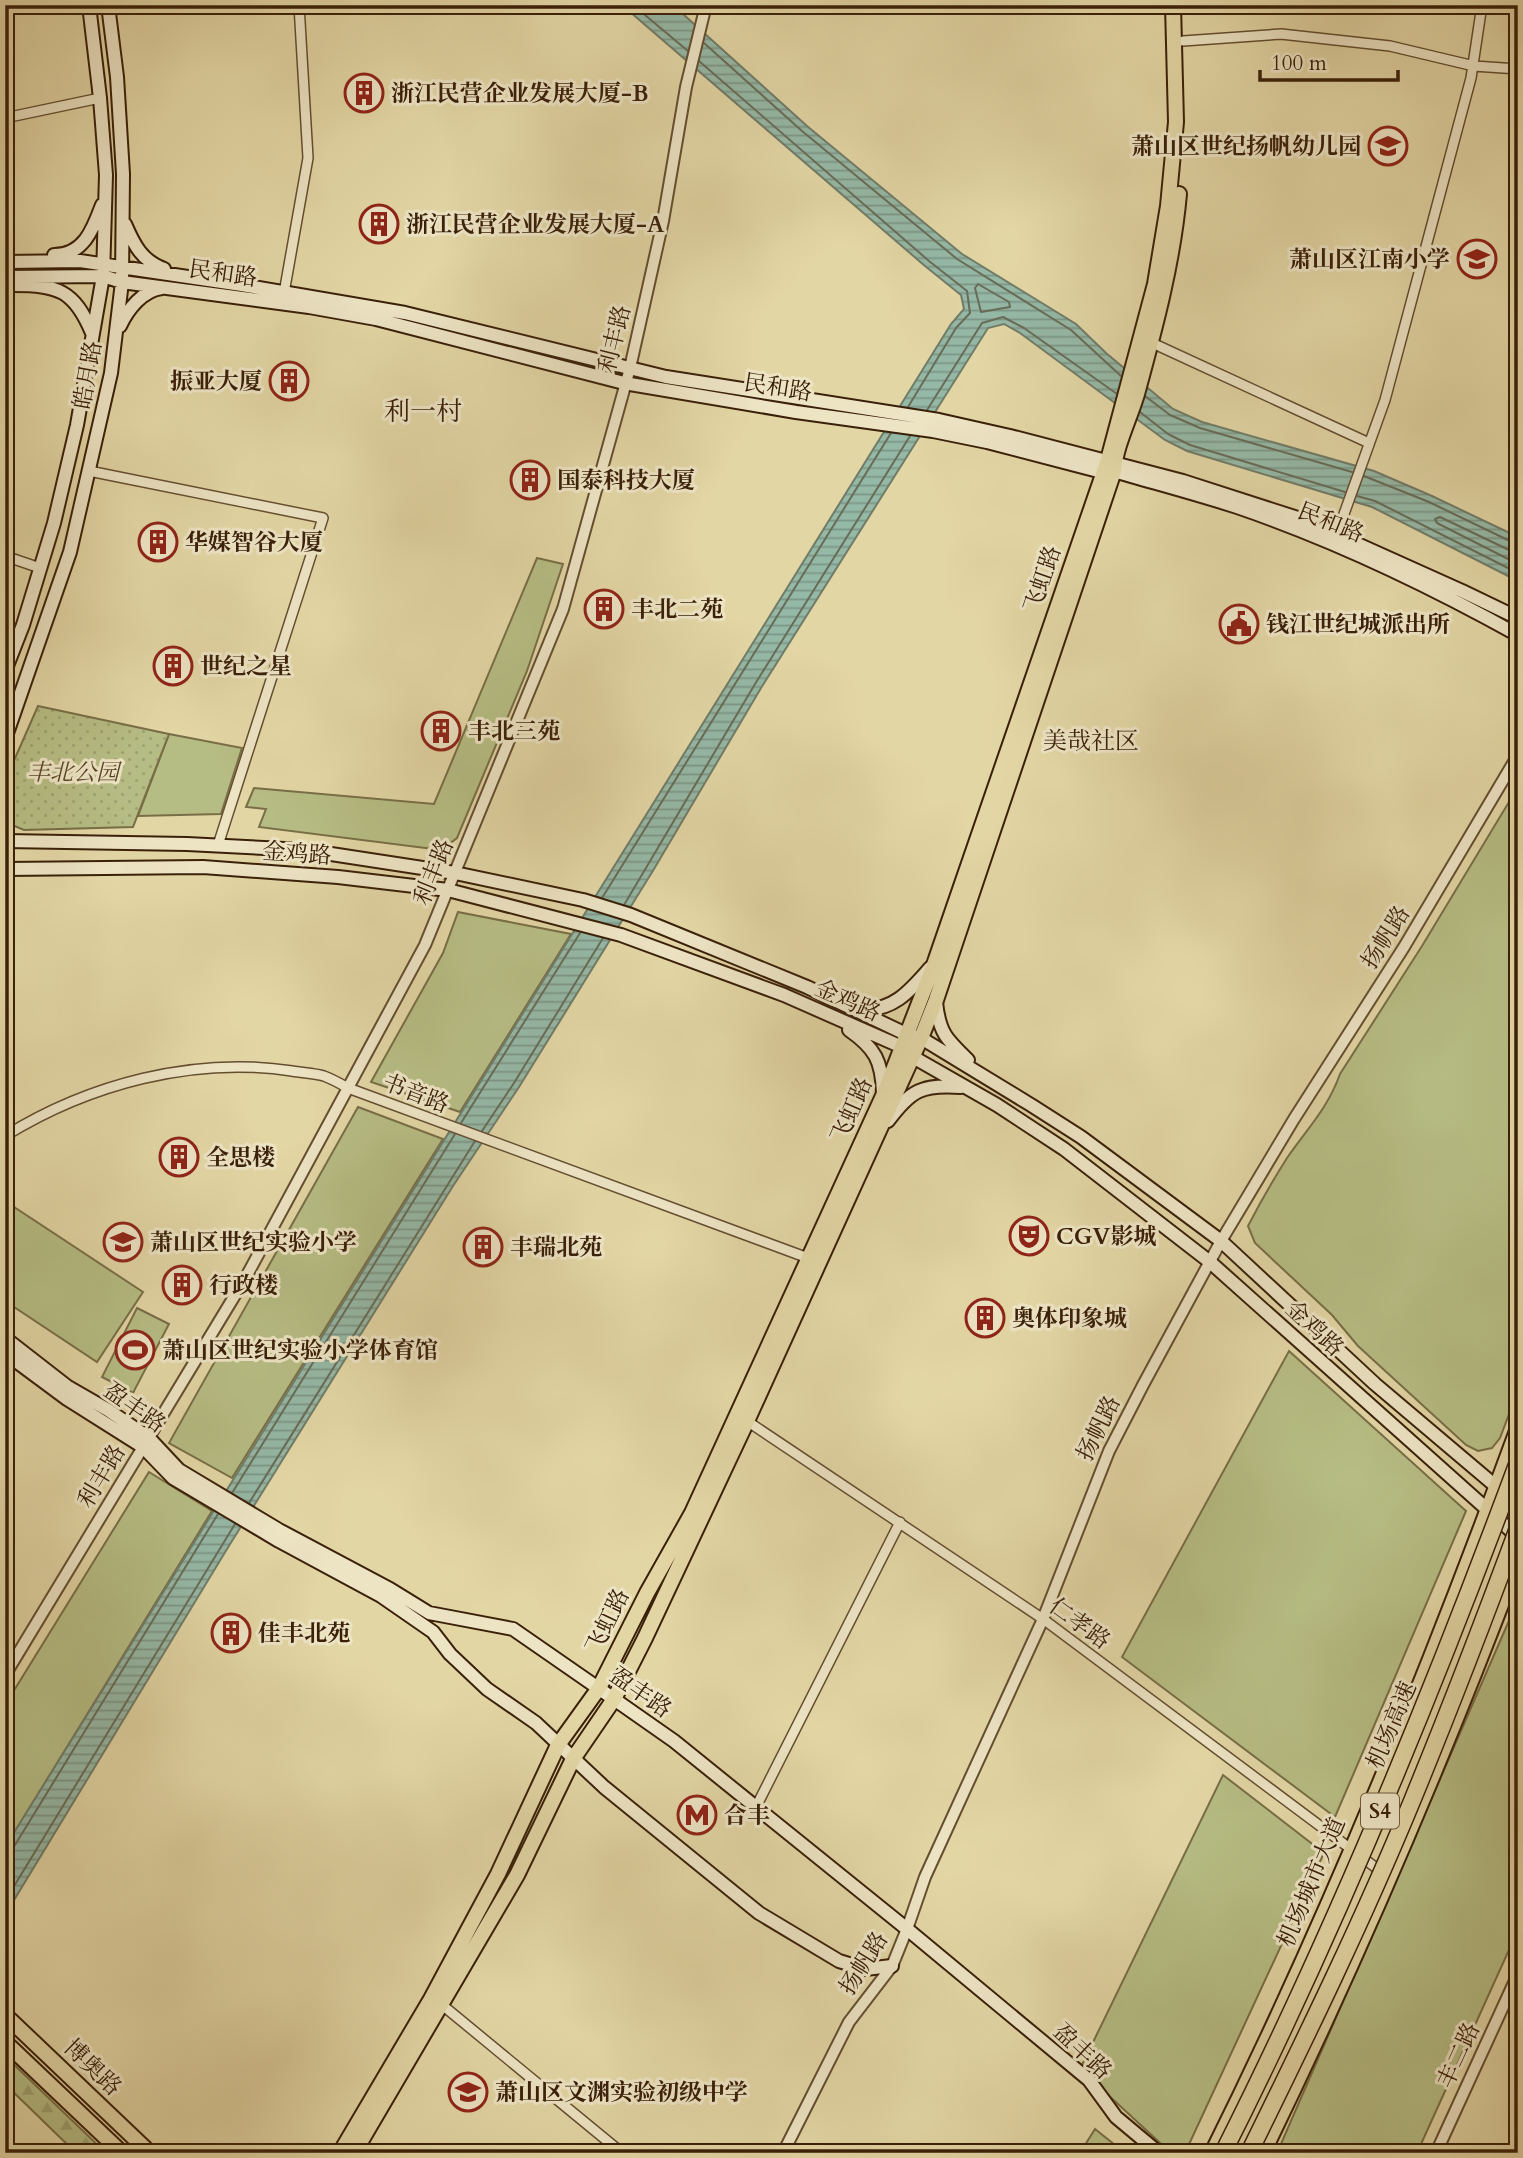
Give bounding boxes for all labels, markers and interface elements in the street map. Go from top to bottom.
scale bar [1260,38,1399,82]
text: 100 m [1271,49,1327,78]
building icon: 浙江民营企业发展大厦-B [343,72,385,114]
place label: 浙江民营企业发展大厦-B [391,78,649,109]
school or university icon: 萧山区世纪扬帆幼儿园 [1367,125,1409,167]
place label: 萧山区世纪扬帆幼儿园 [1131,131,1361,162]
building icon: 浙江民营企业发展大厦-A [358,203,400,245]
place label: 浙江民营企业发展大厦-A [406,209,665,240]
school or university icon: 萧山区江南小学 [1456,238,1498,280]
place label: 萧山区江南小学 [1289,244,1450,275]
street label: 民和路 [187,253,259,294]
street label: 利丰路 [591,302,638,376]
street label: 皓月路 [66,338,109,412]
building icon: 振亚大厦 [268,360,310,402]
place label: 振亚大厦 [170,366,262,397]
street label: 民和路 [741,367,814,408]
district label: 利一村 [384,394,462,429]
building icon: 国泰科技大厦 [509,459,551,501]
place label: 国泰科技大厦 [557,465,695,496]
street label: 民和路 [1293,495,1369,550]
building icon: 华媒智谷大厦 [137,521,179,563]
place label: 华媒智谷大厦 [185,527,323,558]
street label: 飞虹路 [1017,541,1068,617]
building icon: 丰北二苑 [583,588,625,630]
place label: 丰北二苑 [631,594,723,625]
public building icon: 钱江世纪城派出所 [1218,603,1260,645]
place label: 钱江世纪城派出所 [1266,609,1450,640]
building icon: 世纪之星 [152,645,194,687]
place label: 世纪之星 [200,651,292,682]
building icon: 丰北三苑 [420,710,462,752]
place label: 丰北三苑 [468,716,560,747]
district label: 美哉社区 [1043,725,1139,758]
park label: 丰北公园 [27,757,123,788]
street label: 利丰路 [406,834,461,910]
street label: 金鸡路 [261,836,332,871]
street label: 扬帆路 [1354,900,1417,975]
street label: 金鸡路 [810,972,886,1029]
street label: 书音路 [378,1067,454,1120]
street label: 飞虹路 [823,1072,880,1148]
building icon: 全思楼 [158,1136,200,1178]
place label: 全思楼 [206,1142,275,1173]
theatre icon: CGV影城 [1008,1215,1050,1257]
school or university icon: 萧山区世纪实验小学 [102,1221,144,1263]
place label: CGV影城 [1056,1221,1156,1252]
building icon: 丰瑞北苑 [462,1226,504,1268]
place label: 萧山区世纪实验小学 [150,1227,357,1258]
place label: 丰瑞北苑 [510,1232,602,1263]
building icon: 行政楼 [161,1264,203,1306]
place label: 行政楼 [209,1270,278,1301]
street label: 金鸡路 [1279,1294,1350,1363]
building icon: 奥体印象城 [964,1297,1006,1339]
place label: 奥体印象城 [1012,1303,1127,1334]
sports icon: 萧山区世纪实验小学体育馆 [114,1329,156,1371]
place label: 萧山区世纪实验小学体育馆 [162,1335,438,1366]
street label: 盈丰路 [98,1375,172,1440]
street label: 扬帆路 [1069,1390,1128,1466]
street label: 利丰路 [70,1439,132,1514]
street label: 飞虹路 [578,1583,637,1659]
street label: 仁孝路 [1043,1591,1117,1656]
building icon: 佳丰北苑 [210,1612,252,1654]
place label: 佳丰北苑 [258,1618,350,1649]
street label: 盈丰路 [604,1660,678,1725]
street label: 机场高速 [1359,1677,1424,1774]
metro station icon: 合丰 [676,1794,718,1836]
road number: S4 [1361,1794,1399,1828]
place label: 合丰 [724,1800,770,1831]
street label: 机场城市大道 [1270,1813,1353,1952]
street label: 扬帆路 [832,1926,895,2001]
street label: 盈丰路 [1047,2017,1118,2086]
street label: 丰二路 [1430,2017,1487,2093]
street label: 博奥路 [57,2032,128,2102]
school or university icon: 萧山区文渊实验初级中学 [447,2071,489,2113]
place label: 萧山区文渊实验初级中学 [495,2077,748,2108]

